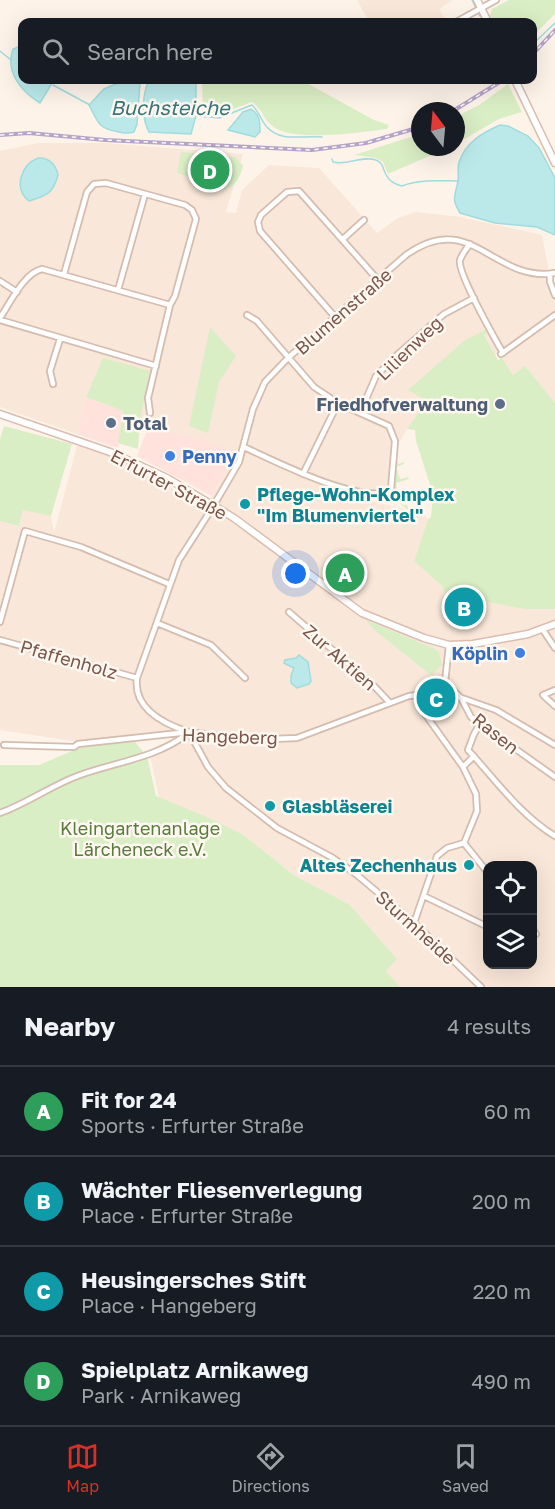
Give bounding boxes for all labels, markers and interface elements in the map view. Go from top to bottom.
search box [18,18,537,84]
icon: search [39,35,72,68]
text: Search here [87,38,213,65]
water label: Buchsteiche [110,95,231,119]
north arrow [411,102,465,156]
pin: D [190,148,230,192]
street label: Blumenstraße [290,263,396,359]
street label: Lilienweg [372,311,446,385]
place label: Friedhofverwaltung [316,393,488,415]
marker: Friedhofverwaltung [493,397,507,411]
place label: Total [123,412,168,434]
marker: Total [104,416,118,430]
street label: Erfurter Straße [107,444,231,524]
place label: Penny [182,445,237,467]
marker: Penny [163,449,177,463]
place label: Pflege-Wohn-Komplex "Im Blumenviertel" [257,483,455,526]
marker: Pflege-Wohn-Komplex "Im Blumenviertel" [238,497,252,511]
pin: A [326,550,364,596]
your location [281,559,310,588]
pin: B [444,584,484,630]
street label: Zur Aktien [299,620,381,694]
street label: Pfaffenholz [18,635,120,683]
place label: Köplin [452,642,508,664]
marker: Köplin [513,646,527,660]
pin: C [416,676,456,720]
street label: Rasen [468,708,524,758]
street label: Hangeberg [182,723,278,749]
place label: Glasbläserei [282,795,392,817]
marker: Glasbläserei [263,799,277,813]
park label: Kleingartenanlage Lärcheneck e.V. [60,817,220,860]
place label: Altes Zechenhaus [300,854,457,876]
marker: Altes Zechenhaus [462,858,476,872]
map controls [483,861,537,969]
button: locate [483,861,537,915]
street label: Sturmheide [371,885,461,969]
button: layers [483,915,537,969]
text: Nearby [24,1011,115,1042]
text: 4 results [447,1014,531,1038]
text: Fit for 24 [81,1086,177,1113]
text: A [36,1099,51,1123]
text: 60 m [484,1099,531,1123]
text: Sports · Erfurter Straße [81,1113,304,1137]
text: Wächter Fliesenverlegung [81,1176,362,1203]
text: B [36,1189,51,1213]
text: 200 m [472,1189,531,1213]
text: Place · Erfurter Straße [81,1203,293,1227]
text: Heusingersches Stift [81,1266,306,1293]
text: C [36,1279,51,1303]
text: 220 m [473,1279,531,1303]
text: Place · Hangeberg [81,1293,257,1317]
text: Spielplatz Arnikaweg [81,1356,308,1383]
text: D [36,1369,51,1393]
text: 490 m [472,1369,531,1393]
text: Park · Arnikaweg [81,1383,241,1407]
tab: Map [66,1440,99,1496]
tab: Directions [232,1440,310,1496]
tab: Saved [442,1440,489,1496]

